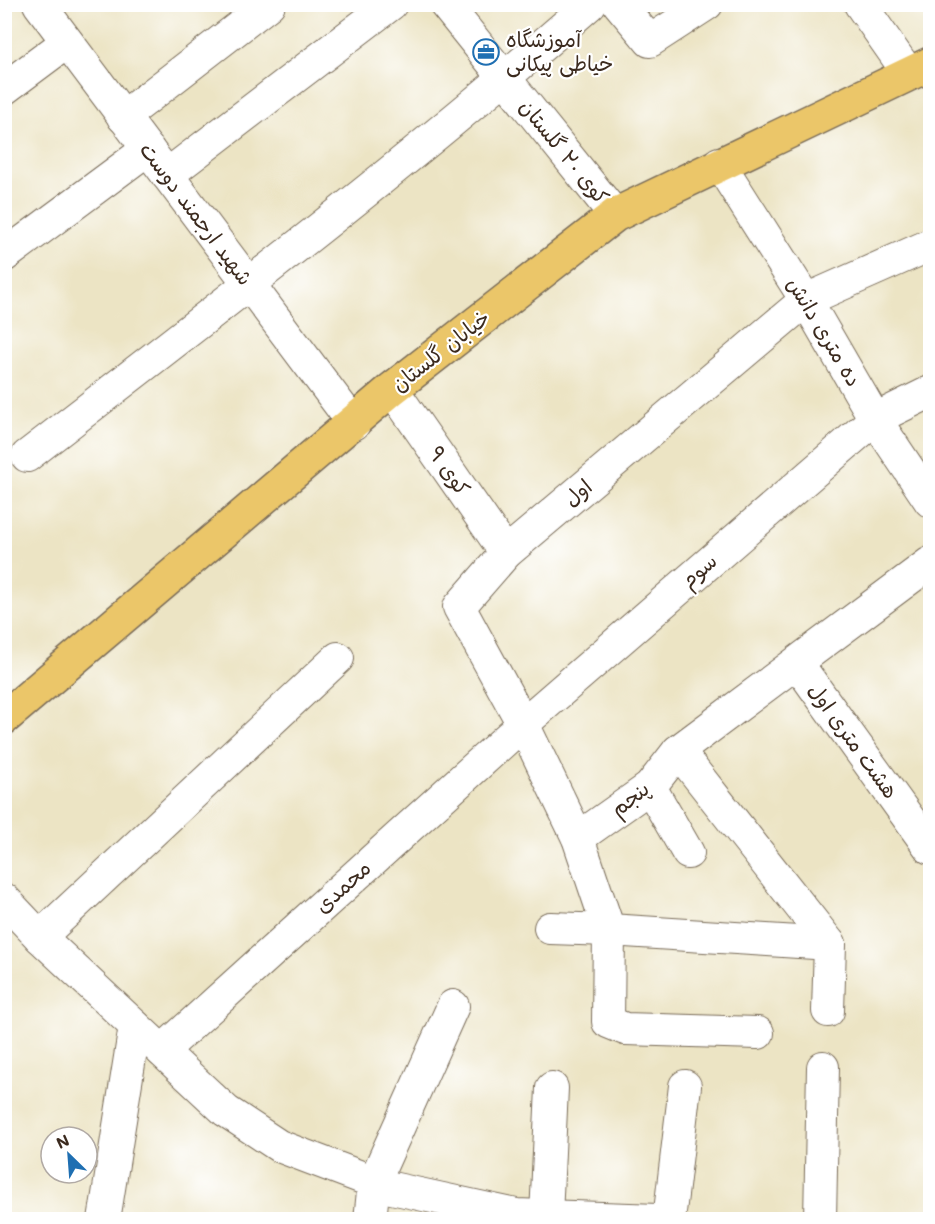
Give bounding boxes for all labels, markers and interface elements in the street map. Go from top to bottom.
place label: آموزشگاه خیاطی پیکانی [506,25,614,78]
office icon: آموزشگاه خیاطی پیکانی [471,37,501,67]
street label: کوی ۲۰ گلستان [514,93,616,210]
street label: شهید ارجمند دوست [135,136,260,290]
street label: ده متری دانش [782,272,869,391]
street label: خیابان گلستان [386,303,495,397]
street label: کوی ۹ [423,440,477,501]
street label: اول [557,472,597,512]
street label: سوم [674,547,725,596]
street label: هشت متری اول [803,677,905,803]
street label: پنجم [604,774,657,825]
street label: محمدی [308,854,376,918]
north arrow [39,1125,99,1185]
text: N [53,1129,72,1153]

